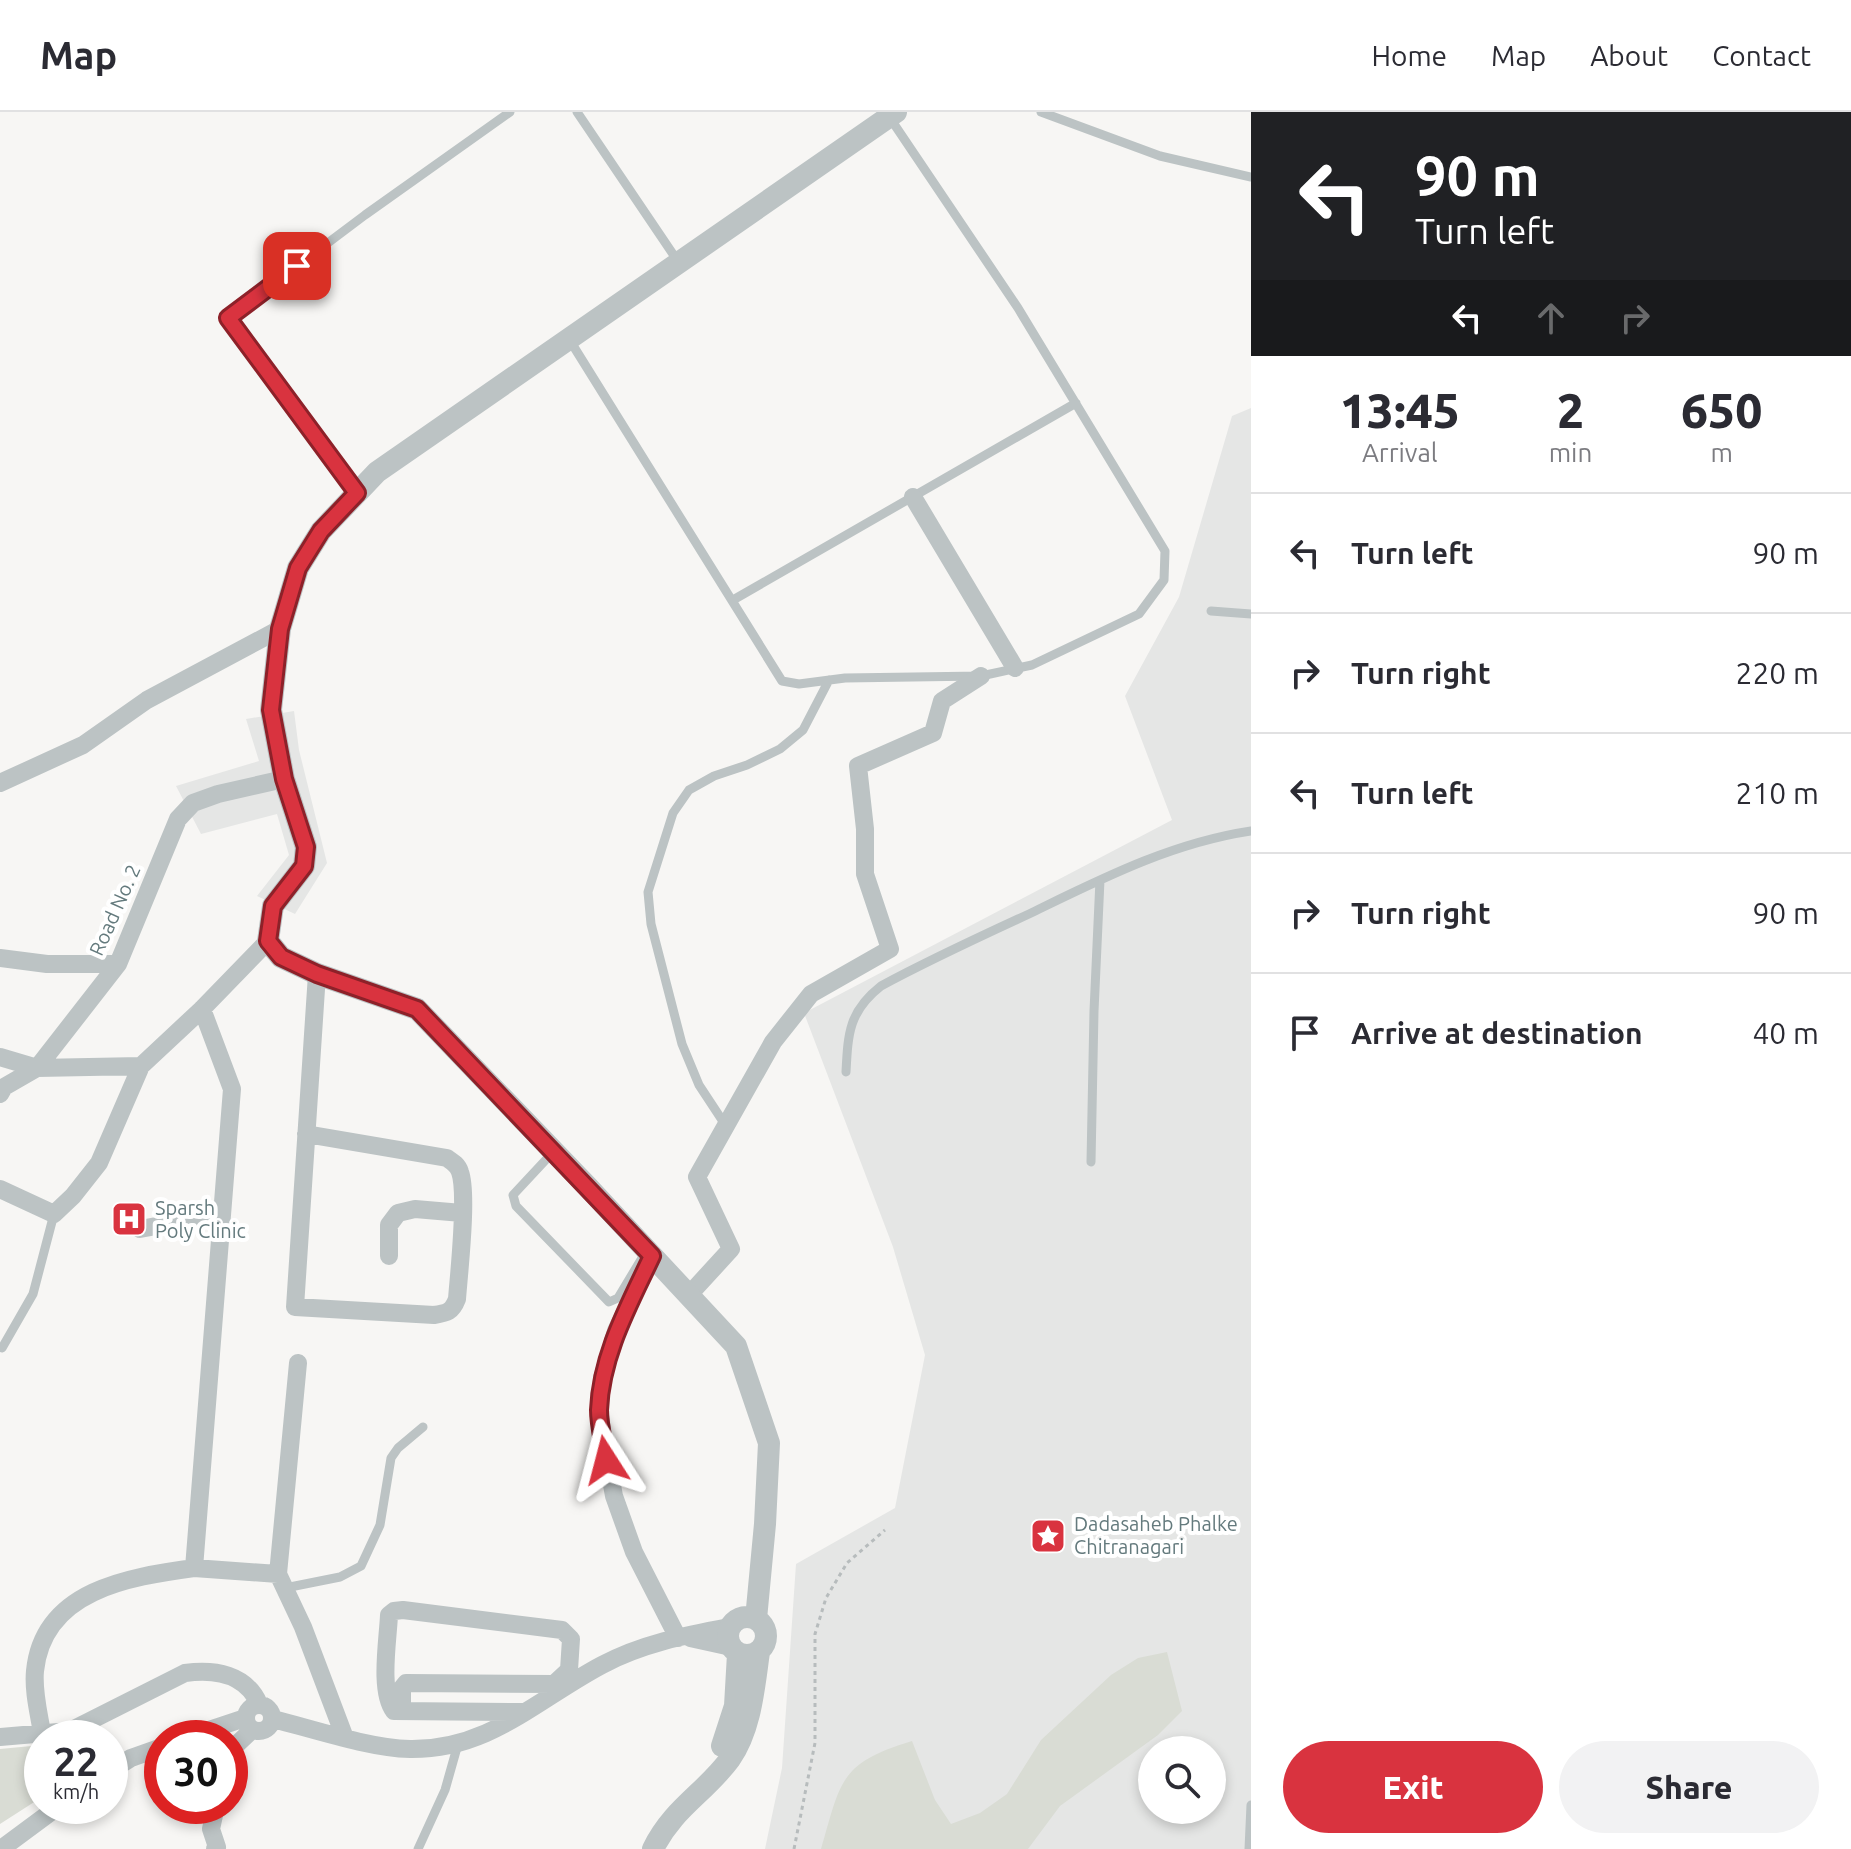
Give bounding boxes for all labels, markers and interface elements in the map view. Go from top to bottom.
text: Map [40,34,117,76]
text: Home [1372,40,1447,71]
text: Map [1491,40,1546,71]
text: About [1590,40,1668,71]
text: Contact [1712,40,1811,71]
icon: left [1283,144,1387,248]
text: 90 m [1415,144,1540,207]
text: Turn left [1415,210,1554,251]
pin [263,232,331,300]
icon: arrive [275,244,319,288]
icon: left [1445,296,1489,340]
icon: ahead [1529,296,1573,340]
icon: right [1613,296,1657,340]
text: 13:45 [1340,383,1460,437]
text: 2 [1557,383,1584,437]
text: 650 [1681,383,1762,437]
text: Arrival [1362,438,1438,467]
text: min [1549,438,1592,467]
text: m [1710,438,1733,467]
icon: left [1283,531,1327,575]
text: Turn left [1351,536,1473,570]
text: 90 m [1752,536,1819,570]
icon: right [1283,651,1327,695]
text: Turn right [1351,656,1491,690]
text: 220 m [1735,656,1819,690]
icon: left [1283,771,1327,815]
text: Turn left [1351,776,1473,810]
text: 210 m [1735,776,1819,810]
street label: Road No. 2 [84,861,145,959]
icon: right [1283,891,1327,935]
text: Turn right [1351,896,1491,930]
text: 90 m [1752,896,1819,930]
icon: arrive [1283,1011,1327,1055]
text: Arrive at destination [1351,1016,1643,1050]
text: 40 m [1752,1016,1819,1050]
place label: Sparsh Poly Clinic [155,1196,246,1242]
hospital icon: Sparsh Poly Clinic [110,1200,148,1238]
position arrow [564,1418,648,1502]
place label: Dadasaheb Phalke Chitranagari [1074,1512,1238,1558]
place icon: Dadasaheb Phalke Chitranagari [1029,1517,1067,1555]
speed limit sign: 30 [144,1720,248,1824]
map controls [1138,1736,1226,1824]
button: search [1138,1736,1226,1824]
text: 22 [53,1739,99,1784]
button: Exit [1283,1741,1543,1833]
button: Share [1559,1741,1819,1833]
text: km/h [53,1780,99,1803]

